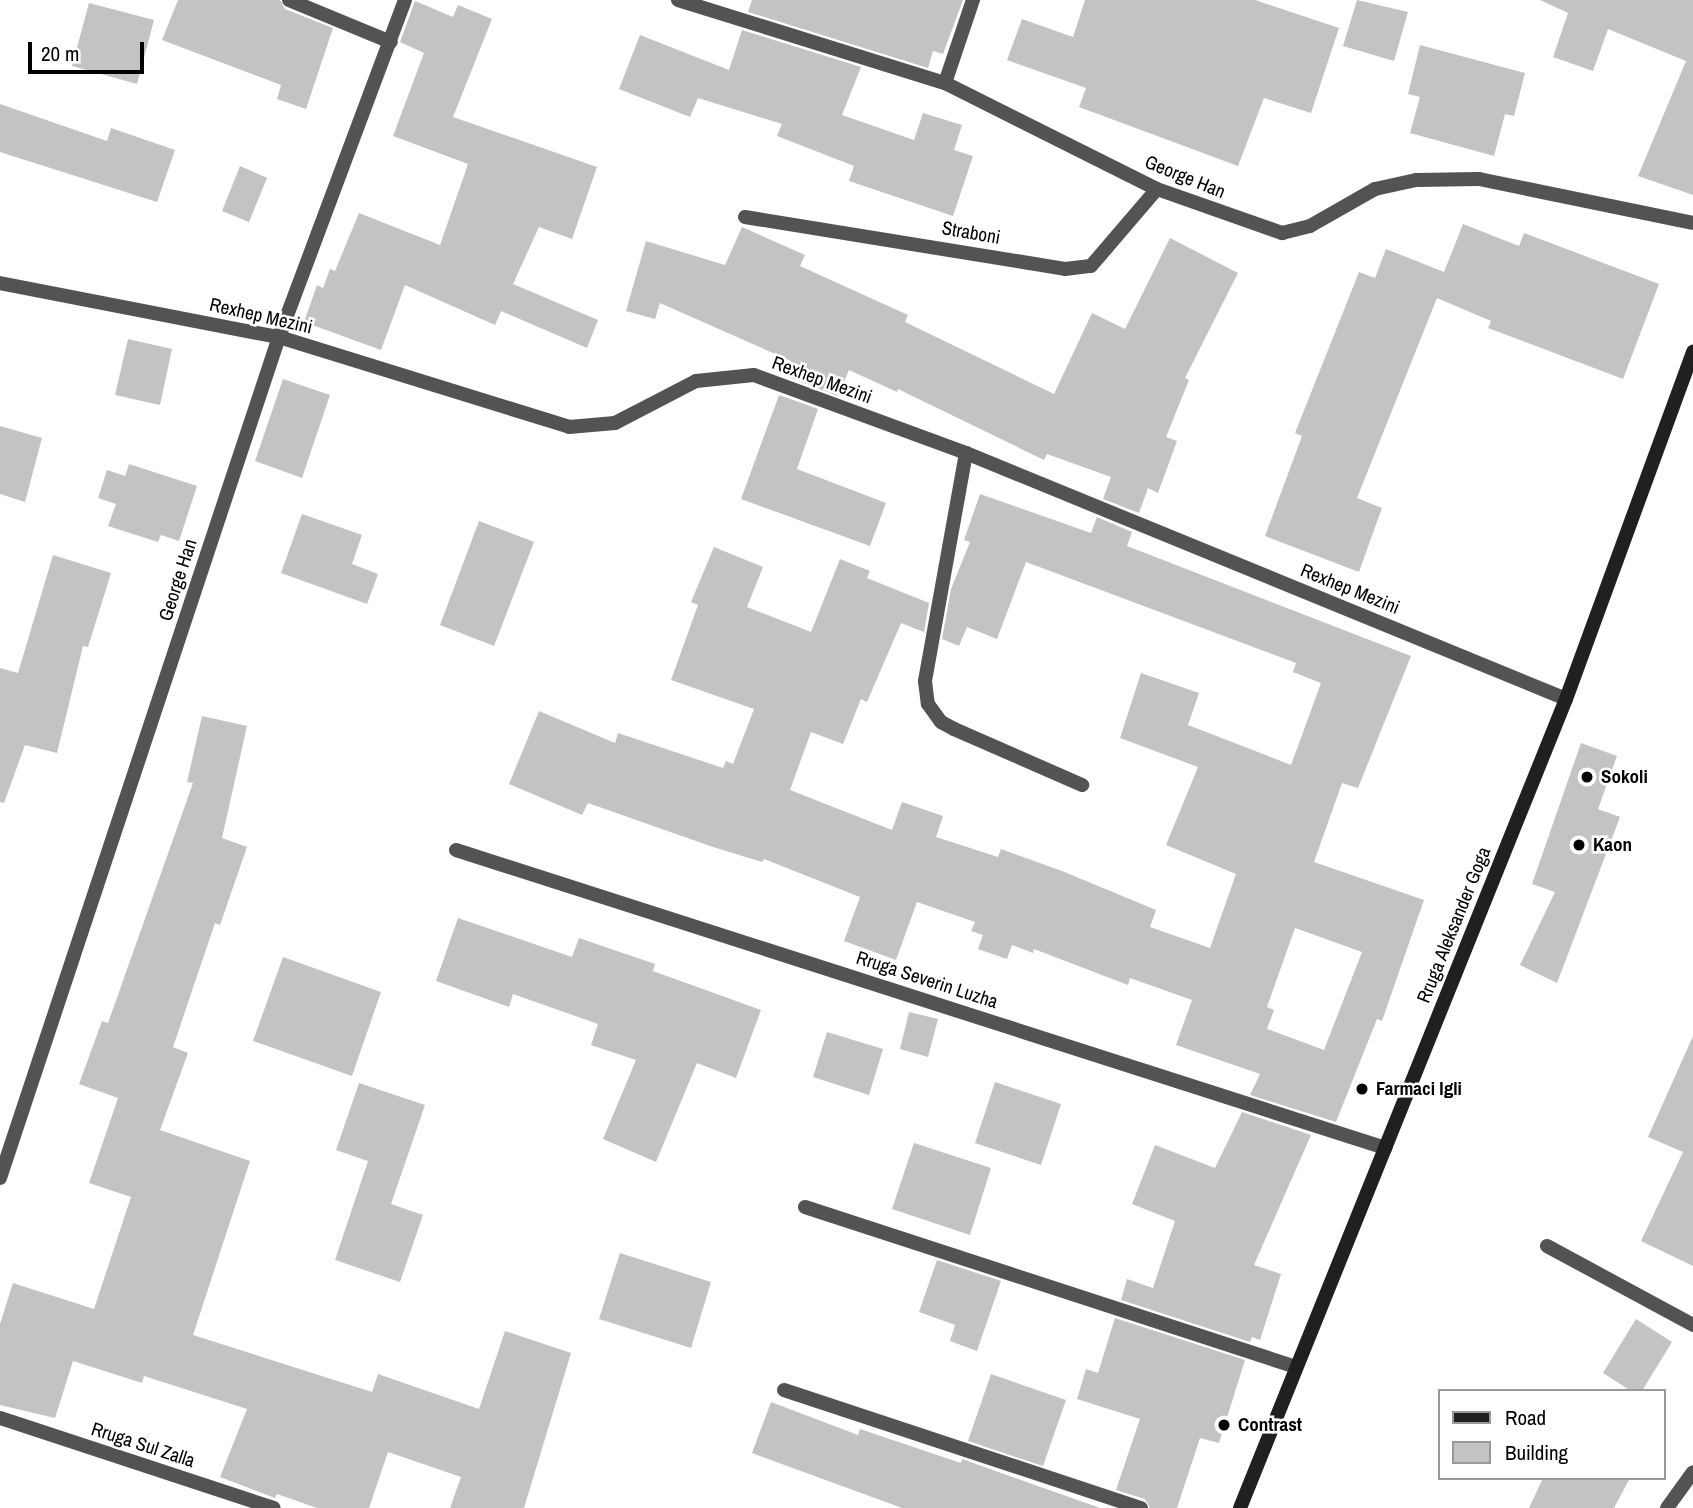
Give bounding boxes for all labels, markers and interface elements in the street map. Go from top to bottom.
scale bar [32,28,147,72]
text: 20 m [41,39,79,68]
street label: George Han [1141,151,1229,203]
street label: Straboni [940,217,1002,249]
street label: Rexhep Mezini [207,293,315,339]
street label: Rexhep Mezini [769,351,875,409]
street label: George Han [154,536,202,624]
street label: Rexhep Mezini [1297,559,1403,619]
place label: Sokoli [1601,766,1648,788]
marker: Sokoli [1579,769,1595,785]
place label: Kaon [1593,834,1632,856]
marker: Kaon [1571,837,1587,853]
street label: Rruga Aleksander Goga [1412,843,1496,1007]
street label: Rruga Severin Luzha [853,946,1001,1014]
place label: Farmaci Igli [1376,1078,1462,1100]
marker: Farmaci Igli [1354,1081,1370,1097]
legend [1438,1389,1665,1480]
text: Road [1505,1403,1546,1432]
place label: Contrast [1238,1414,1302,1436]
marker: Contrast [1216,1417,1232,1433]
street label: Rruga Sul Zalla [88,1418,198,1472]
text: Building [1505,1438,1568,1467]

